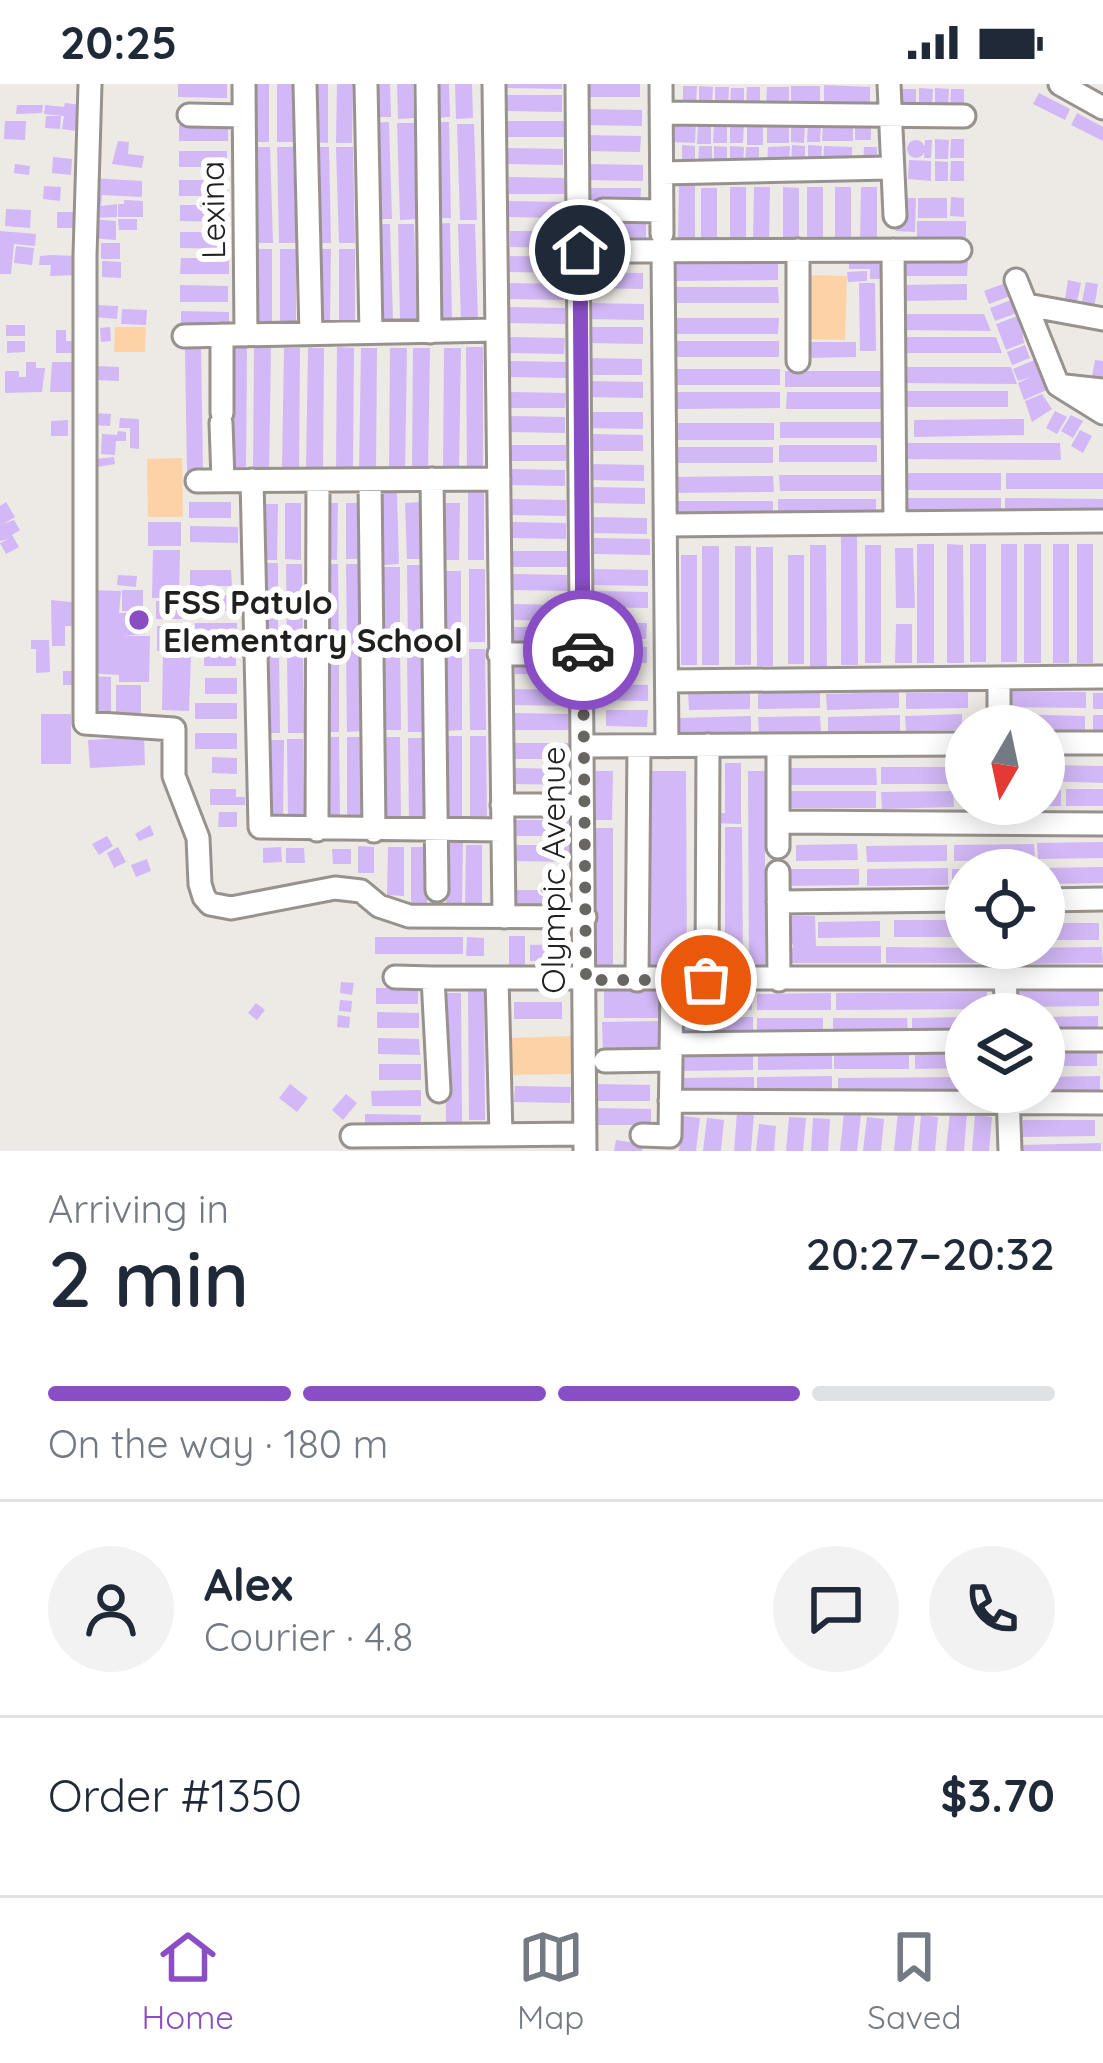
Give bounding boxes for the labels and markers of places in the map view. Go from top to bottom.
pin [529,199,631,301]
place label: FSS Patulo Elementary School [163,581,463,660]
marker: FSS Patulo Elementary School [126,607,152,633]
pin [655,929,757,1031]

